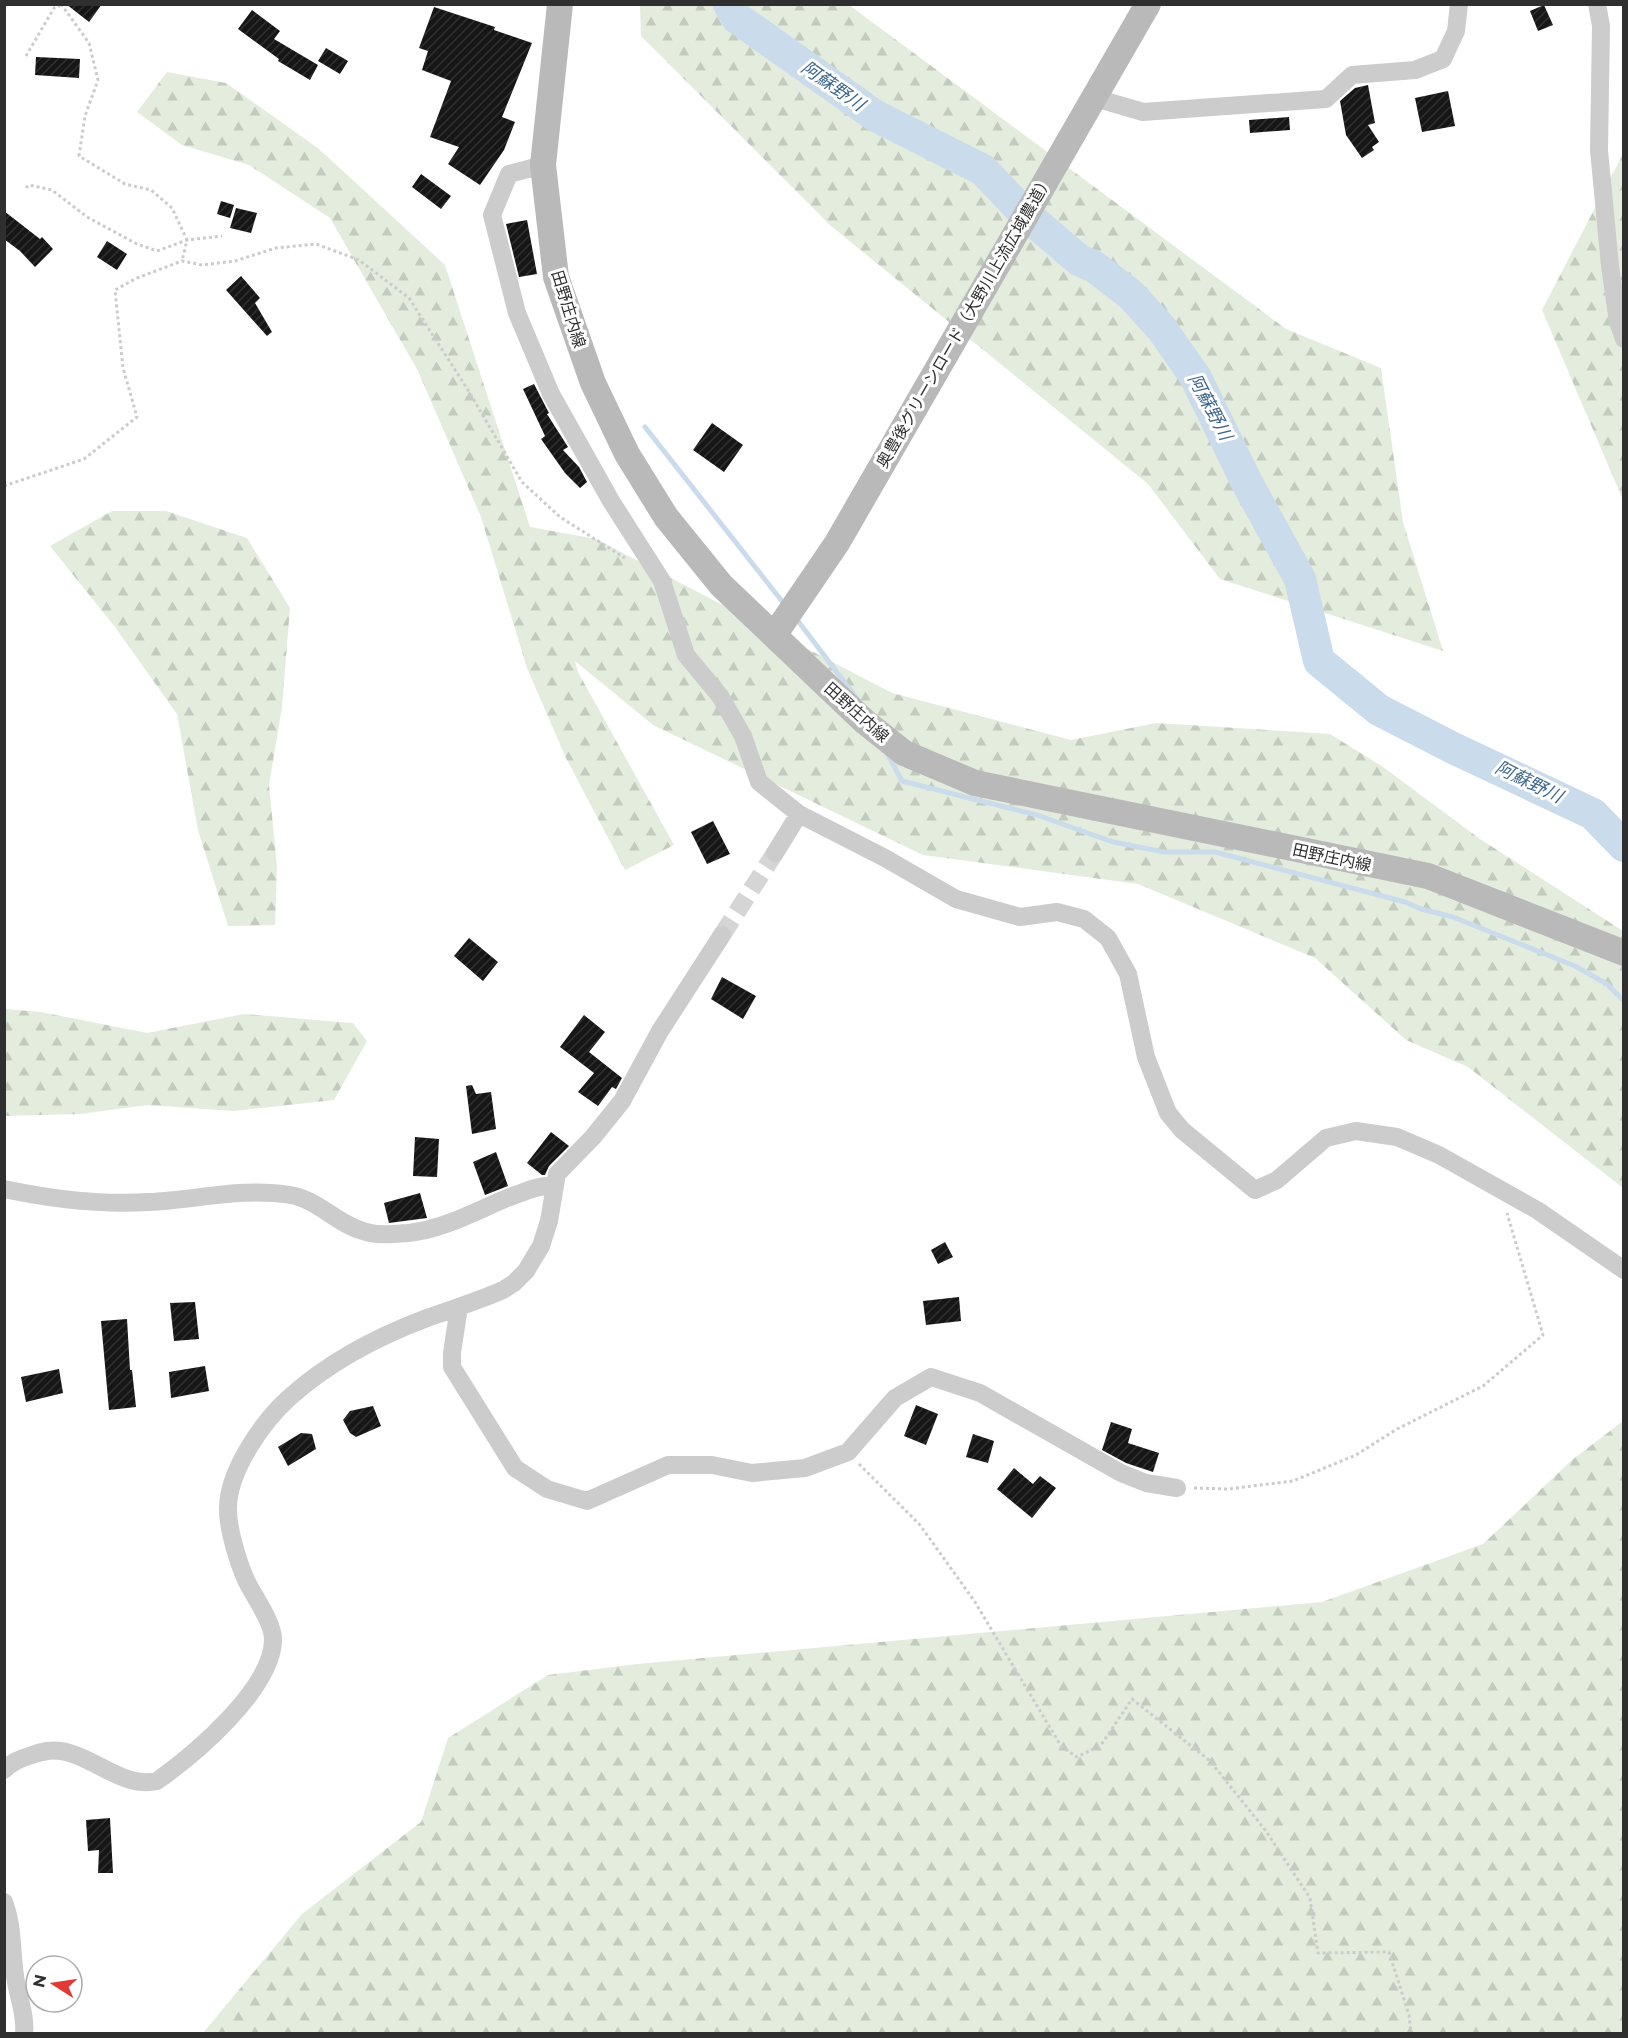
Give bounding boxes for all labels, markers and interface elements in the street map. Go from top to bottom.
water label: 阿蘇野川 [797,56,870,117]
street label: 奥豊後グリーンロード（大野川上流広域農道） [872,171,1056,471]
street label: 田野庄内線 [548,268,589,350]
water label: 阿蘇野川 [1183,370,1238,446]
street label: 田野庄内線 [821,679,893,746]
water label: 阿蘇野川 [1492,756,1568,809]
street label: 田野庄内線 [1291,840,1373,875]
north arrow [24,1954,84,2014]
text: N [29,1973,50,1989]

